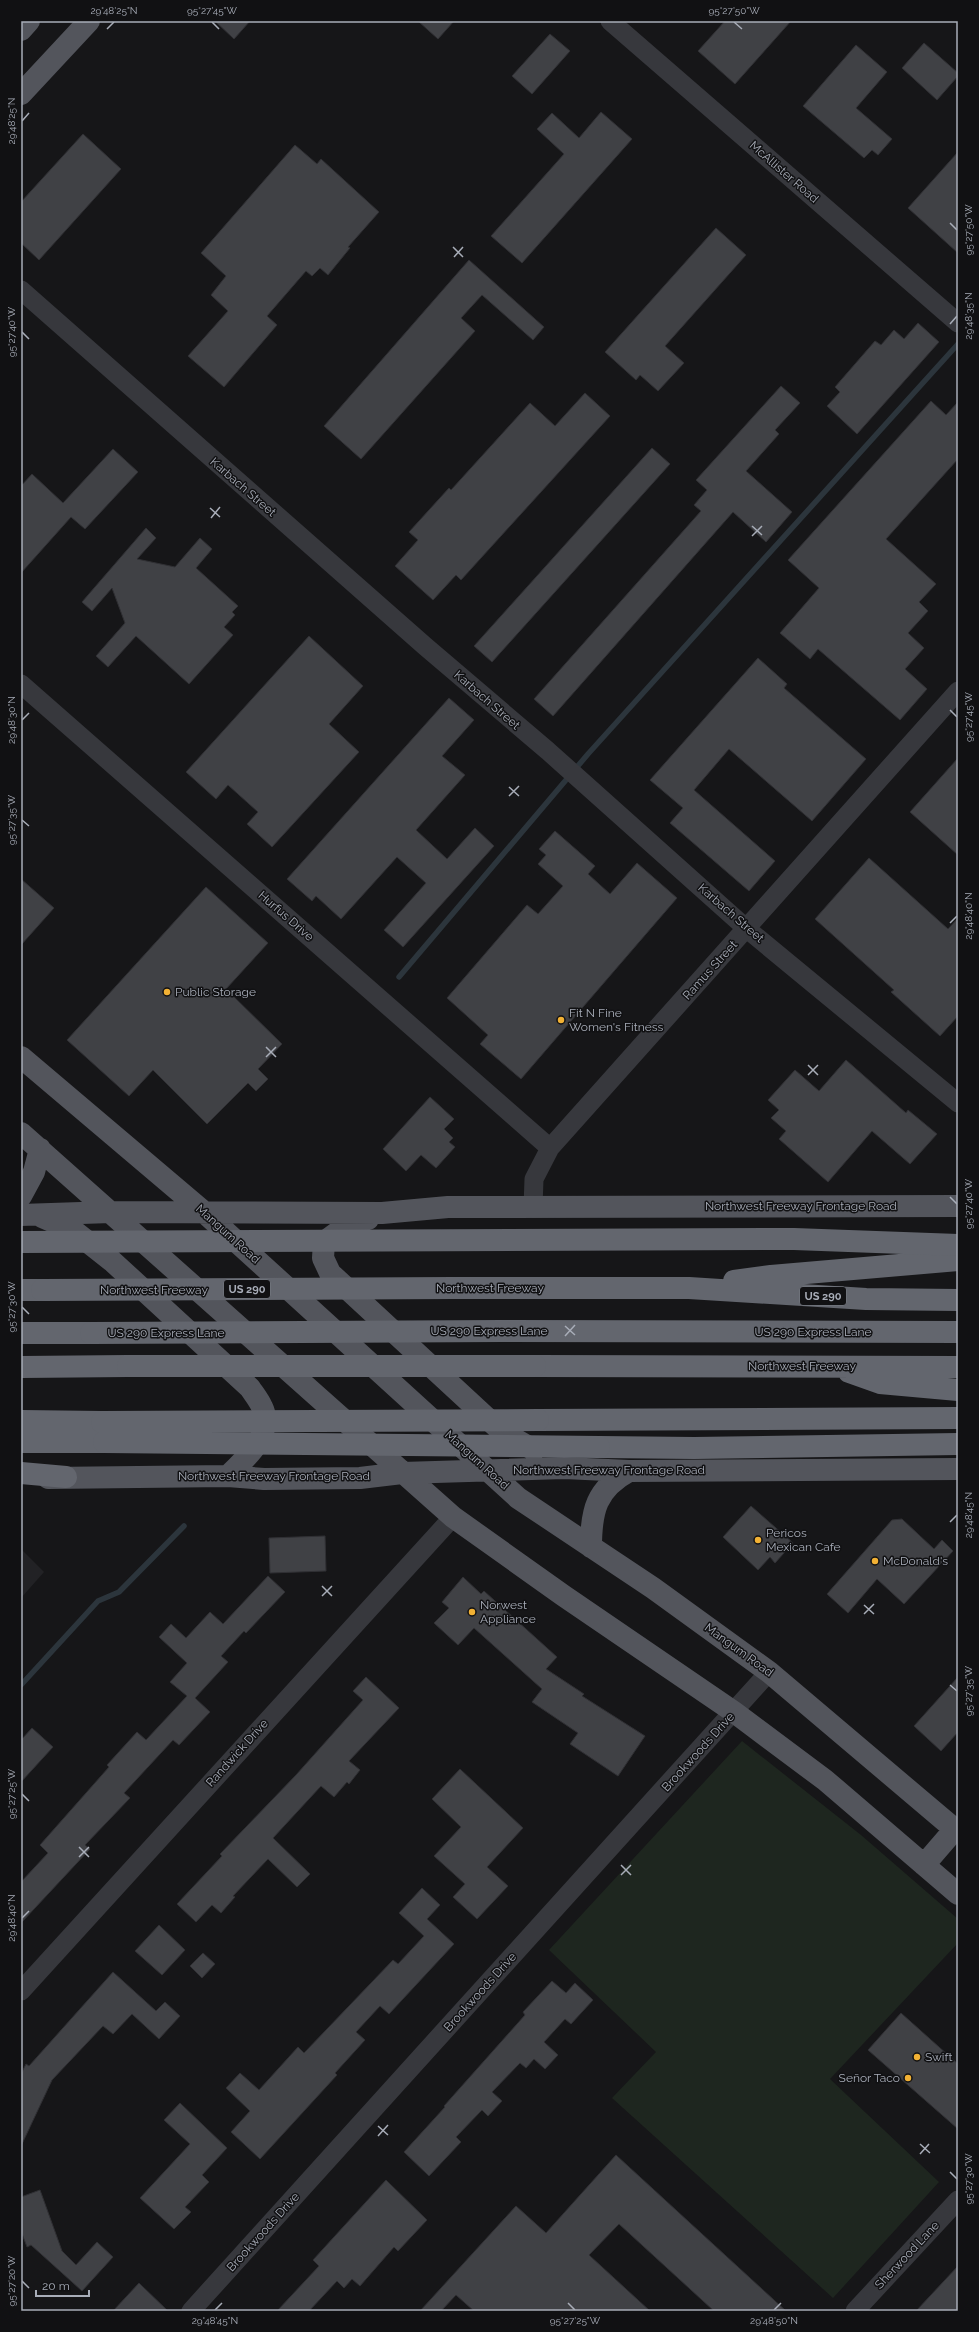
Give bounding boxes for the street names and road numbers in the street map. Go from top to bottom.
street label: McAllister Road [747,138,821,206]
street label: Karbach Street [207,455,279,519]
street label: Karbach Street [451,668,523,732]
street label: Karbach Street [695,881,767,945]
street label: Hurfus Drive [255,888,317,944]
street label: Ramus Street [680,938,740,1002]
street label: Northwest Freeway Frontage Road [705,1199,897,1213]
street label: Mangum Road [193,1202,263,1266]
road number: US 290 [224,1280,270,1298]
street label: Northwest Freeway [436,1281,544,1295]
street label: Northwest Freeway [100,1283,208,1297]
road number: US 290 [800,1287,846,1305]
street label: US 290 Express Lane [430,1324,548,1338]
street label: US 290 Express Lane [754,1325,872,1339]
street label: US 290 Express Lane [107,1326,225,1340]
street label: Northwest Freeway [748,1359,856,1373]
street label: Mangum Road [442,1428,512,1492]
street label: Northwest Freeway Frontage Road [513,1463,705,1477]
street label: Northwest Freeway Frontage Road [178,1469,370,1483]
street label: Mangum Road [702,1620,776,1680]
street label: Brookwoods Drive [659,1710,737,1794]
street label: Randwick Drive [203,1716,271,1790]
street label: Brookwoods Drive [441,1950,519,2034]
street label: Brookwoods Drive [224,2190,302,2274]
street label: Sherwood Lane [872,2218,942,2292]

